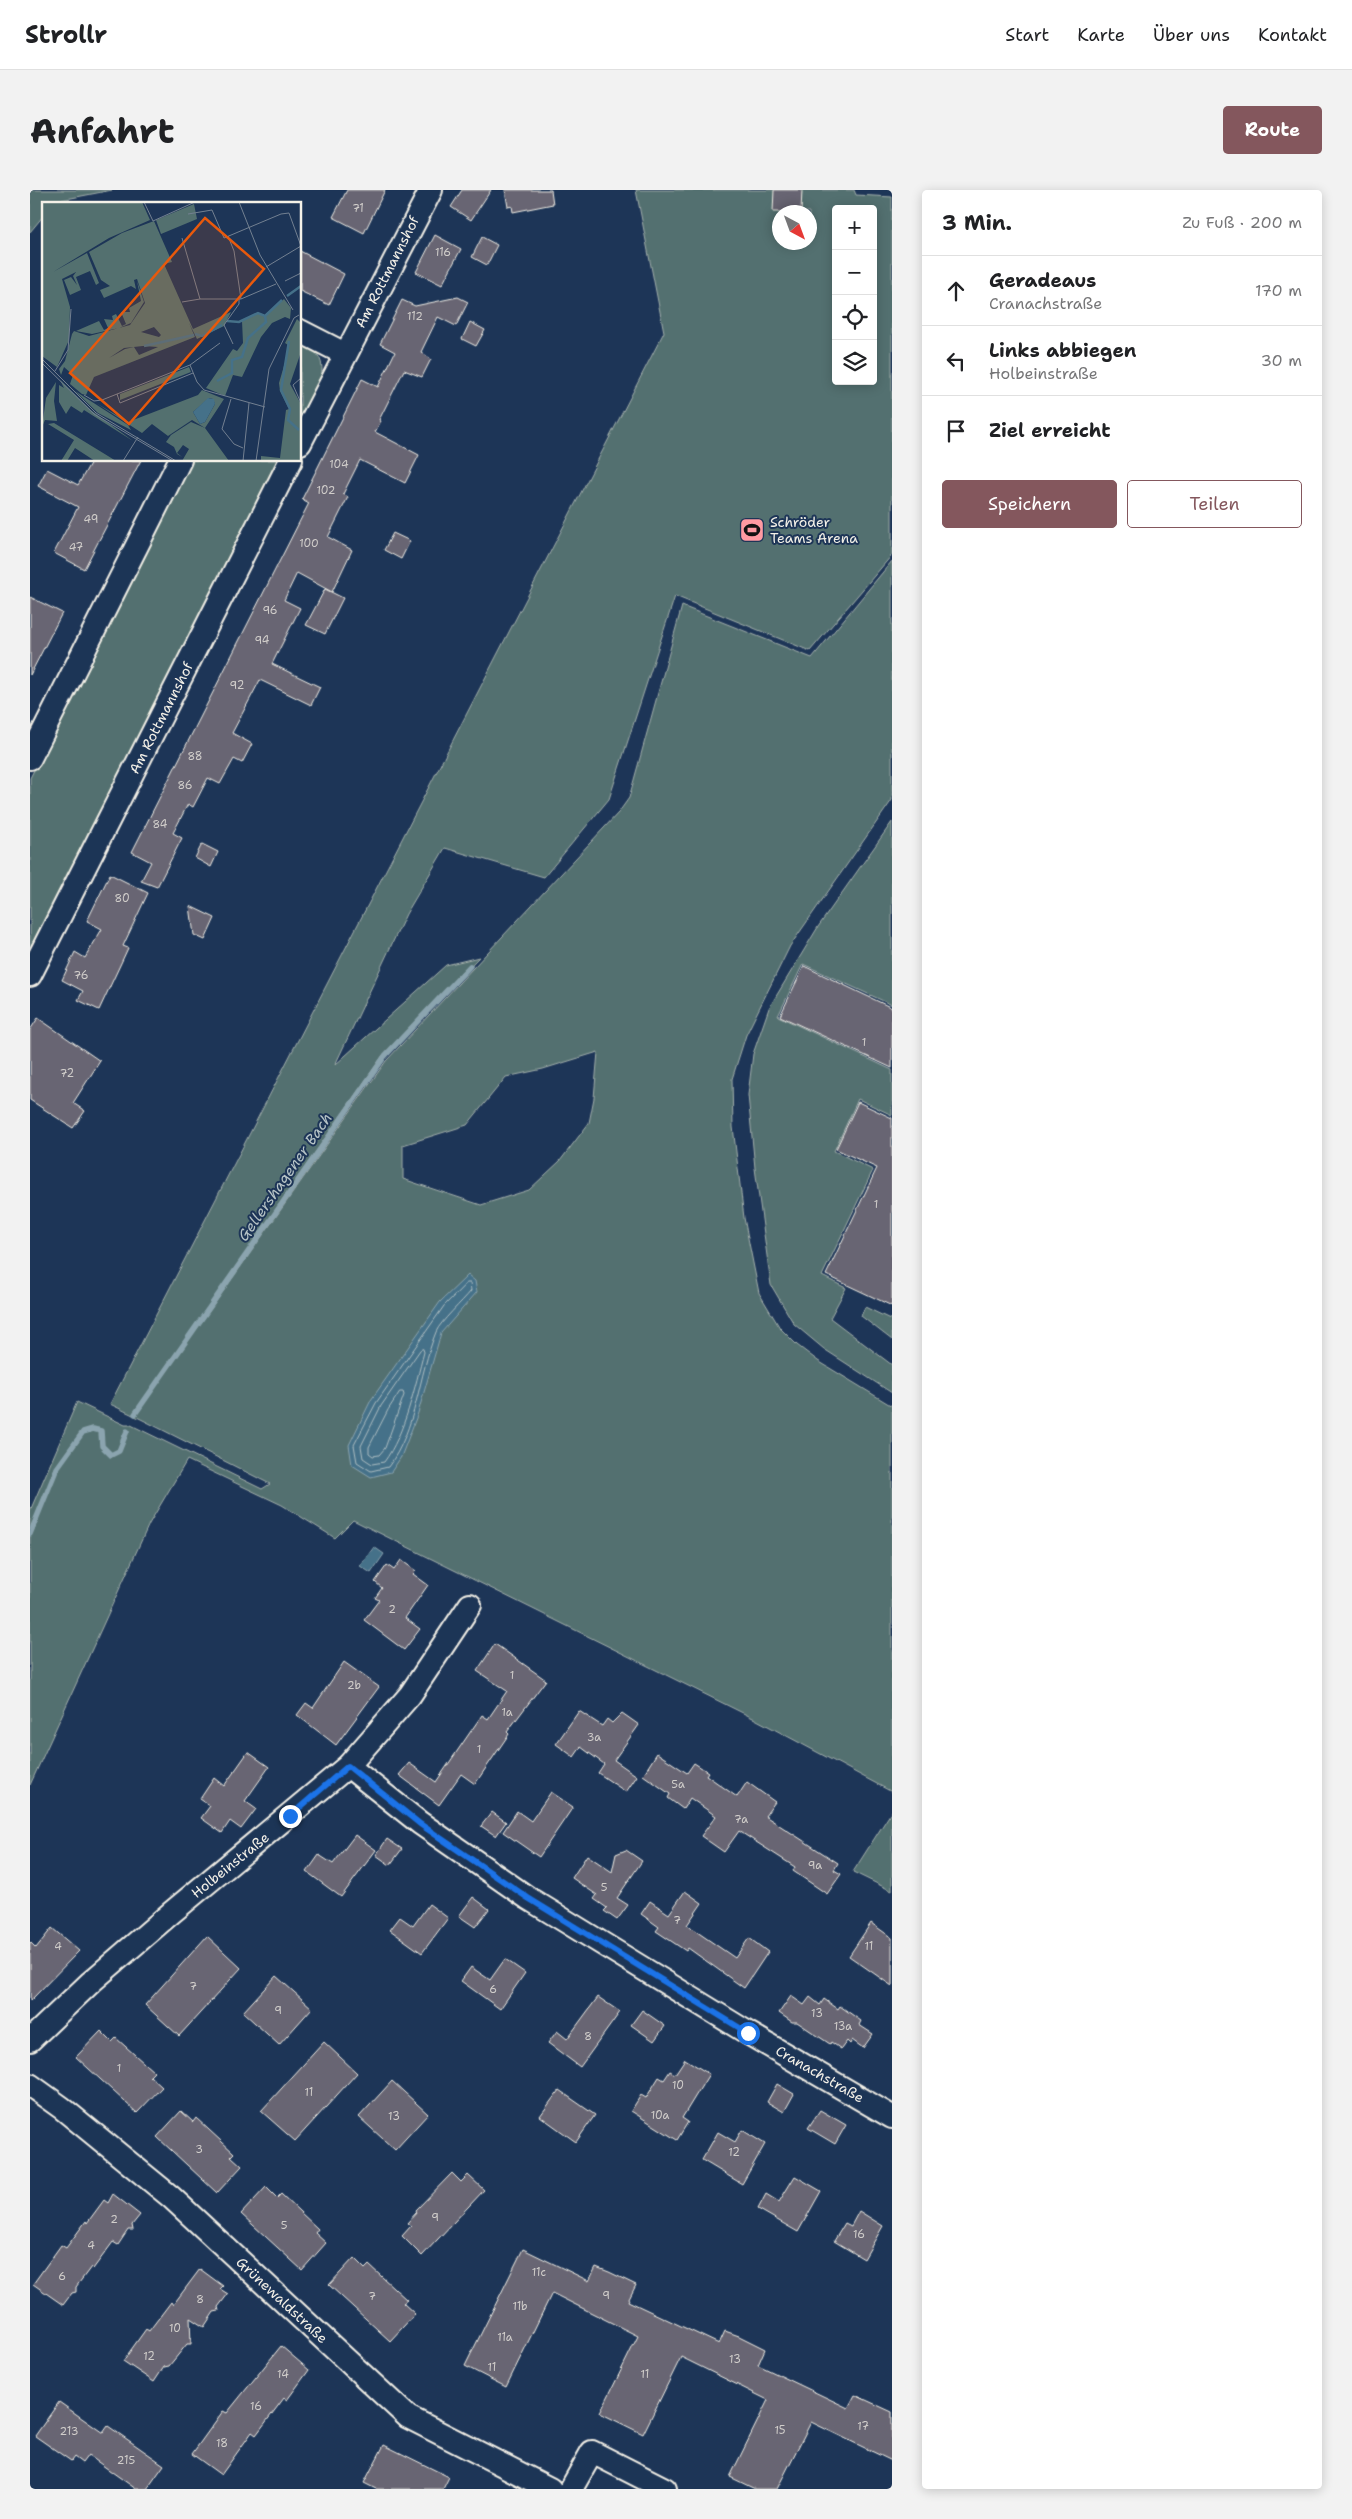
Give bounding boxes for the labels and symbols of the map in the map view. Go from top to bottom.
house number: 71 [352,201,364,216]
inset map [42,202,301,461]
north arrow [772,205,817,250]
street label: Am Rottmannshof [351,212,423,331]
house number: 116 [435,245,451,260]
house number: 112 [407,309,423,324]
house number: 104 [329,457,349,472]
house number: 102 [316,483,336,498]
house number: 49 [84,512,98,527]
place label: Schröder Teams Arena [770,513,858,547]
sports icon: Schröder Teams Arena [739,517,765,543]
house number: 100 [299,536,319,551]
house number: 47 [69,540,84,555]
house number: 96 [262,603,278,618]
house number: 94 [255,633,270,648]
street label: Am Rottmannshof [125,658,197,777]
house number: 92 [230,678,244,693]
house number: 88 [187,749,203,764]
house number: 86 [177,778,193,793]
house number: 84 [153,817,168,832]
house number: 80 [114,891,130,906]
house number: 76 [74,968,88,983]
house number: 1 [862,1035,866,1050]
house number: 72 [60,1066,74,1081]
water label: Gellershagener Bach [233,1109,337,1245]
house number: 1 [874,1197,878,1212]
house number: 2 [388,1602,396,1617]
house number: 1 [510,1668,514,1683]
house number: 2b [347,1678,361,1693]
house number: 1a [501,1705,513,1720]
house number: 3a [587,1730,601,1745]
house number: 1 [477,1742,481,1757]
house number: 5a [671,1777,685,1792]
route end [279,1805,302,1828]
house number: 7a [734,1812,748,1827]
street label: Holbeinstraße [187,1828,273,1902]
house number: 9a [808,1858,822,1873]
house number: 5 [601,1880,608,1895]
house number: 7 [673,1913,681,1928]
house number: 4 [54,1939,62,1954]
house number: 11 [865,1939,873,1954]
house number: 7 [189,1979,197,1994]
house number: 6 [489,1982,497,1997]
house number: 9 [274,2003,282,2018]
house number: 13 [811,2006,823,2021]
house number: 13a [834,2019,852,2034]
route start [737,2022,760,2045]
house number: 8 [584,2029,592,2044]
street label: Cranachstraße [773,2041,867,2107]
house number: 1 [117,2061,121,2076]
house number: 10 [672,2078,684,2093]
house number: 11 [305,2085,313,2100]
house number: 10a [651,2108,669,2123]
house number: 13 [388,2109,400,2124]
house number: 3 [195,2142,203,2157]
house number: 12 [728,2145,740,2160]
house number: 9 [431,2210,439,2225]
house number: 2 [110,2212,118,2227]
house number: 5 [281,2218,288,2233]
house number: 16 [853,2227,865,2242]
house number: 4 [87,2238,95,2253]
street label: Grünewaldstraße [233,2253,332,2347]
house number: 11c [532,2265,547,2280]
house number: 6 [58,2269,66,2284]
house number: 9 [602,2288,610,2303]
house number: 7 [368,2289,376,2304]
house number: 8 [196,2292,204,2307]
house number: 11b [512,2299,528,2314]
house number: 10 [169,2321,181,2336]
house number: 11a [497,2330,513,2345]
house number: 12 [143,2349,155,2364]
house number: 13 [729,2352,741,2367]
house number: 11 [488,2360,496,2375]
house number: 14 [277,2367,289,2382]
house number: 11 [641,2367,649,2382]
house number: 16 [250,2399,262,2414]
house number: 17 [857,2419,869,2434]
house number: 15 [774,2423,786,2438]
house number: 213 [60,2424,78,2439]
house number: 18 [216,2436,228,2451]
house number: 215 [117,2453,135,2468]

